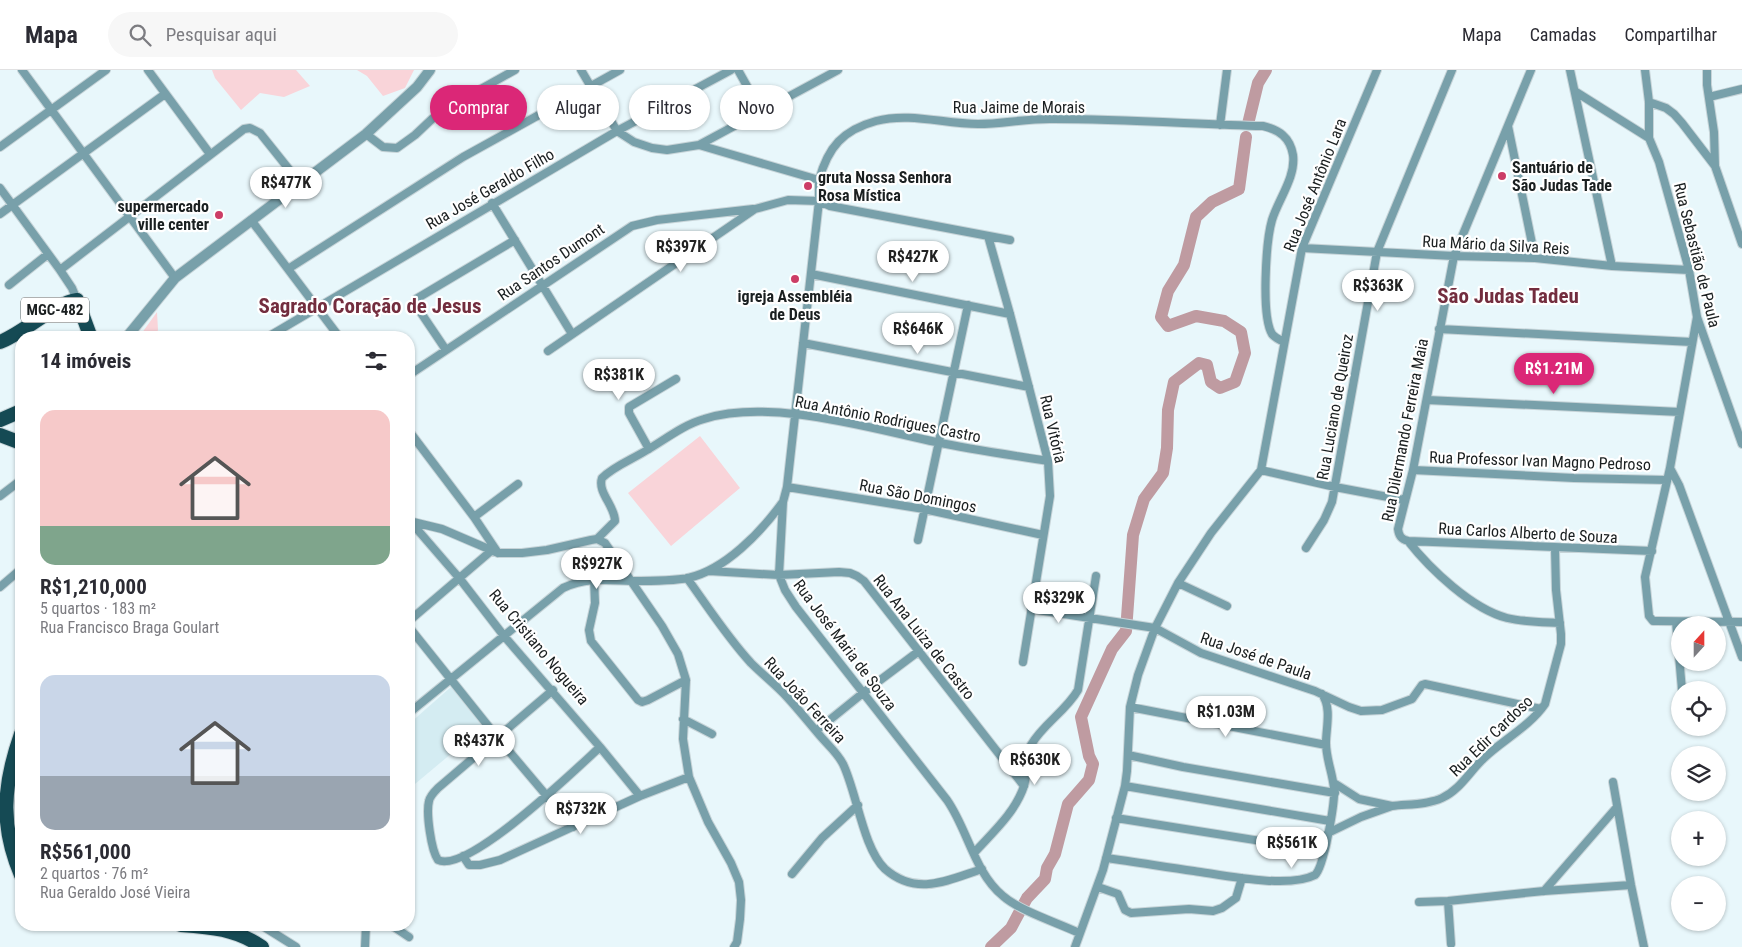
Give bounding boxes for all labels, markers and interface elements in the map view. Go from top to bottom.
search box [108,12,458,57]
text: Mapa [25,21,78,49]
icon: search [126,21,154,49]
text: Pesquisar aqui [166,23,277,46]
text: Mapa [1462,24,1502,45]
text: Camadas [1530,24,1596,45]
text: Compartilhar [1624,24,1717,45]
chip: Comprar [430,85,527,130]
chip: Alugar [537,85,619,130]
chip: Filtros [629,85,710,130]
chip: Novo [720,85,793,130]
street label: Rua Jaime de Morais [953,98,1085,117]
street label: Rua José Antônio Lara [1280,116,1350,254]
street label: Rua José Geraldo Filho [422,144,558,234]
place label: Santuário de São Judas Tade [1512,158,1612,195]
pin: R$477K [245,166,327,209]
place label: gruta Nossa Senhora Rosa Mística [818,168,952,205]
marker: Santuário de São Judas Tade [1496,170,1508,182]
text: R$477K [261,173,311,192]
marker: gruta Nossa Senhora Rosa Mística [802,180,814,192]
street label: Rua Sebastião de Paula [1670,181,1724,329]
place label: supermercado ville center [118,197,209,234]
marker: supermercado ville center [213,209,225,221]
street label: Rua Santos Dumont [494,219,608,305]
pin: R$397K [640,230,722,273]
street label: Rua Mário da Silva Reis [1422,232,1570,258]
text: R$397K [656,237,706,256]
pin: R$427K [872,240,954,283]
text: R$427K [888,247,938,266]
pin: R$363K [1337,270,1419,312]
marker: igreja Assembléia de Deus [789,273,801,285]
text: R$363K [1353,276,1403,295]
district label: São Judas Tadeu [1437,284,1579,308]
place label: igreja Assembléia de Deus [738,287,853,324]
district label: Sagrado Coração de Jesus [259,294,481,318]
road number: MGC-482 [21,298,89,322]
pin: R$646K [877,312,959,355]
text: R$646K [893,319,943,338]
street label: Rua Luciano de Queiroz [1313,332,1357,482]
street label: Rua Dilermando Ferreira Maia [1378,337,1432,523]
icon: filters [362,347,390,375]
text: 14 imóveis [40,349,131,373]
pin: R$1.21M [1508,352,1600,395]
pin: R$381K [578,358,660,401]
text: R$1.21M [1525,359,1583,378]
text: R$381K [594,365,644,384]
street label: Rua Antônio Rodrigues Castro [793,392,983,446]
street label: Rua Vitória [1036,393,1070,465]
icon: home [170,443,260,533]
street label: Rua Professor Ivan Magno Pedroso [1429,448,1651,474]
street label: Rua São Domingos [858,475,978,517]
street label: Rua Carlos Alberto de Souza [1438,519,1618,547]
pin: R$927K [556,548,638,590]
text: R$927K [572,554,622,573]
street label: Rua Ana Luiza de Castro [869,571,979,703]
text: R$1,210,000 [40,575,147,599]
street label: Rua José Maria de Souza [789,576,901,714]
pin: R$329K [1018,582,1100,624]
street label: Rua Cristiano Nogueira [485,585,593,709]
text: R$329K [1034,588,1084,607]
text: 5 quartos · 183 m² [40,599,156,618]
north arrow [1671,616,1726,671]
map controls [1671,616,1726,931]
text: Rua Francisco Braga Goulart [40,618,219,637]
street label: Rua José de Paula [1198,628,1314,684]
street label: Rua João Ferreira [760,653,850,747]
button: locate [1671,681,1726,736]
street label: Rua Edir Cardoso [1445,692,1537,780]
pin: R$1.03M [1180,696,1272,738]
text: R$1.03M [1197,702,1255,721]
icon: home [170,708,260,798]
pin: R$437K [438,724,520,767]
text: R$437K [454,731,504,750]
pin: R$630K [994,744,1076,786]
button: layers [1671,746,1726,801]
text: R$630K [1010,750,1060,769]
pin: R$732K [540,792,622,835]
text: R$732K [556,799,606,818]
button: + [1671,811,1726,866]
pin: R$561K [1251,826,1333,869]
text: R$561K [1267,833,1317,852]
text: R$561,000 [40,840,131,864]
text: 2 quartos · 76 m² [40,864,148,883]
button: − [1671,876,1726,931]
text: Rua Geraldo José Vieira [40,883,190,902]

